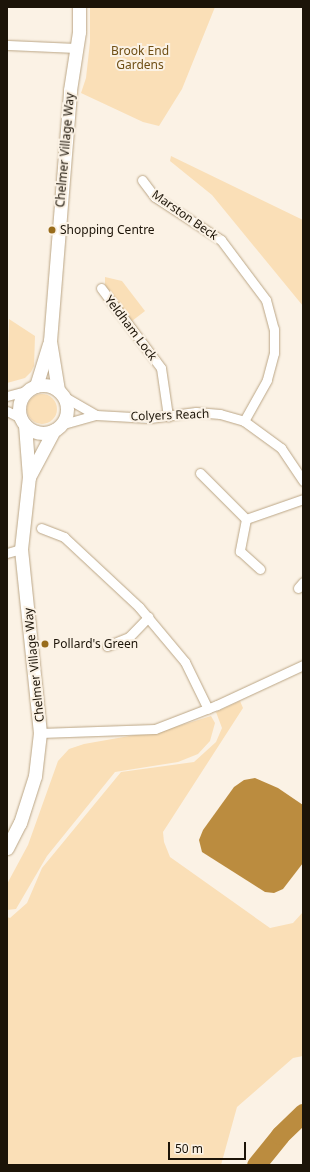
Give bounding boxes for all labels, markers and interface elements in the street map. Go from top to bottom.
park label: Brook End Gardens [111,44,169,72]
street label: Chelmer Village Way [53,92,77,208]
street label: Marston Beck [149,187,221,243]
place label: Shopping Centre [60,223,155,237]
marker: Shopping Centre [47,225,57,235]
street label: Yeldham Lock [102,293,160,363]
street label: Colyers Reach [130,406,210,424]
street label: Chelmer Village Way [21,607,47,723]
place label: Pollard's Green [53,637,138,651]
marker: Pollard's Green [40,639,50,649]
scale bar [170,1134,248,1160]
text: 50 m [175,1140,203,1157]

